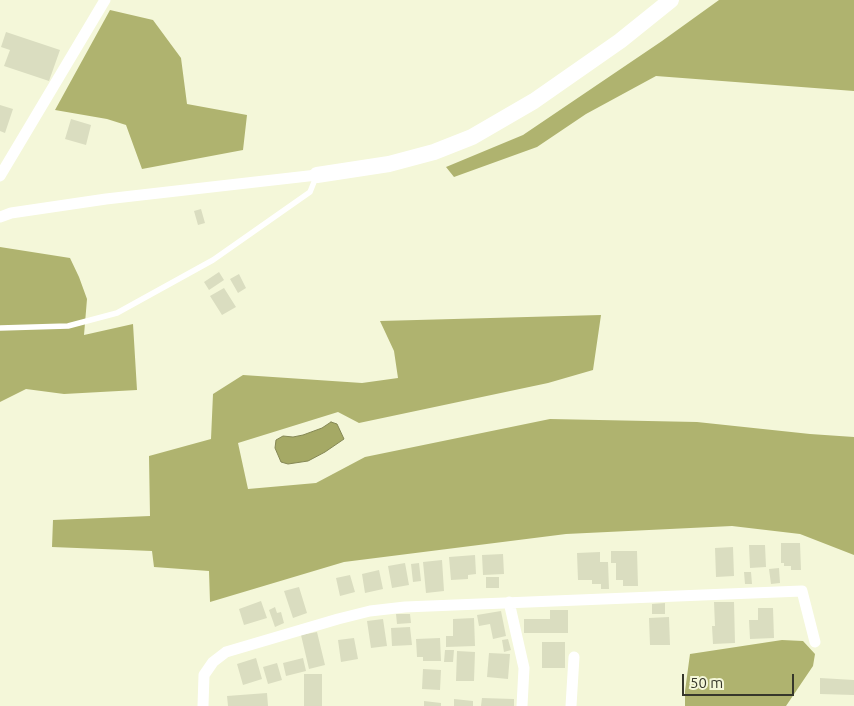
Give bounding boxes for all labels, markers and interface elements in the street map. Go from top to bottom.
scale bar [684,664,796,696]
text: 50 m [690,674,723,691]

